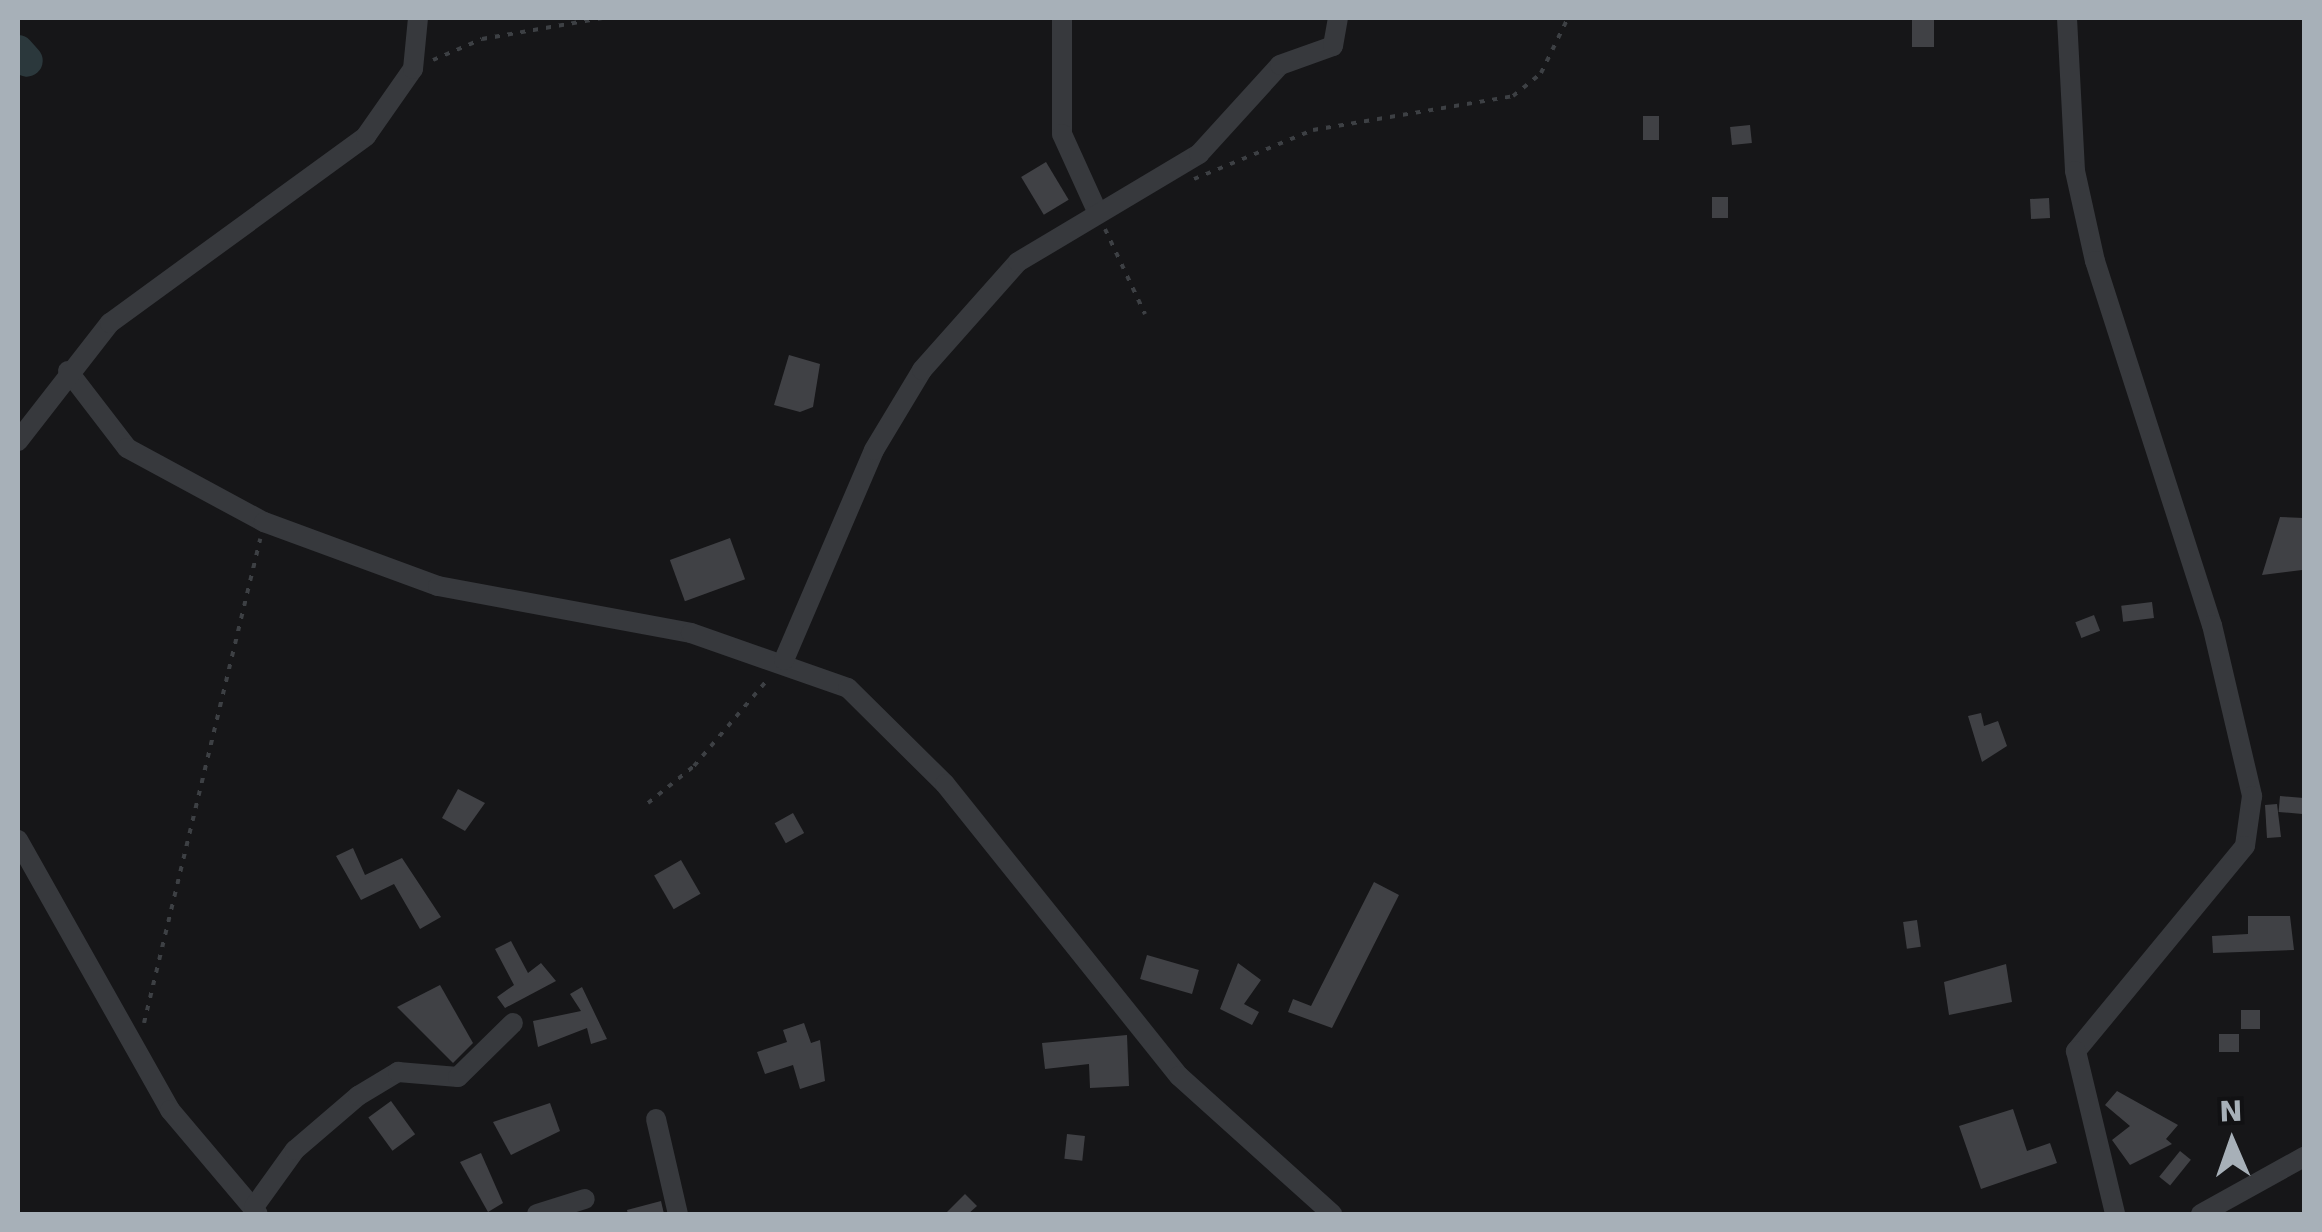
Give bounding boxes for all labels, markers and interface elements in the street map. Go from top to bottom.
north arrow [2182,1092,2282,1192]
text: N [2219,1095,2243,1128]

